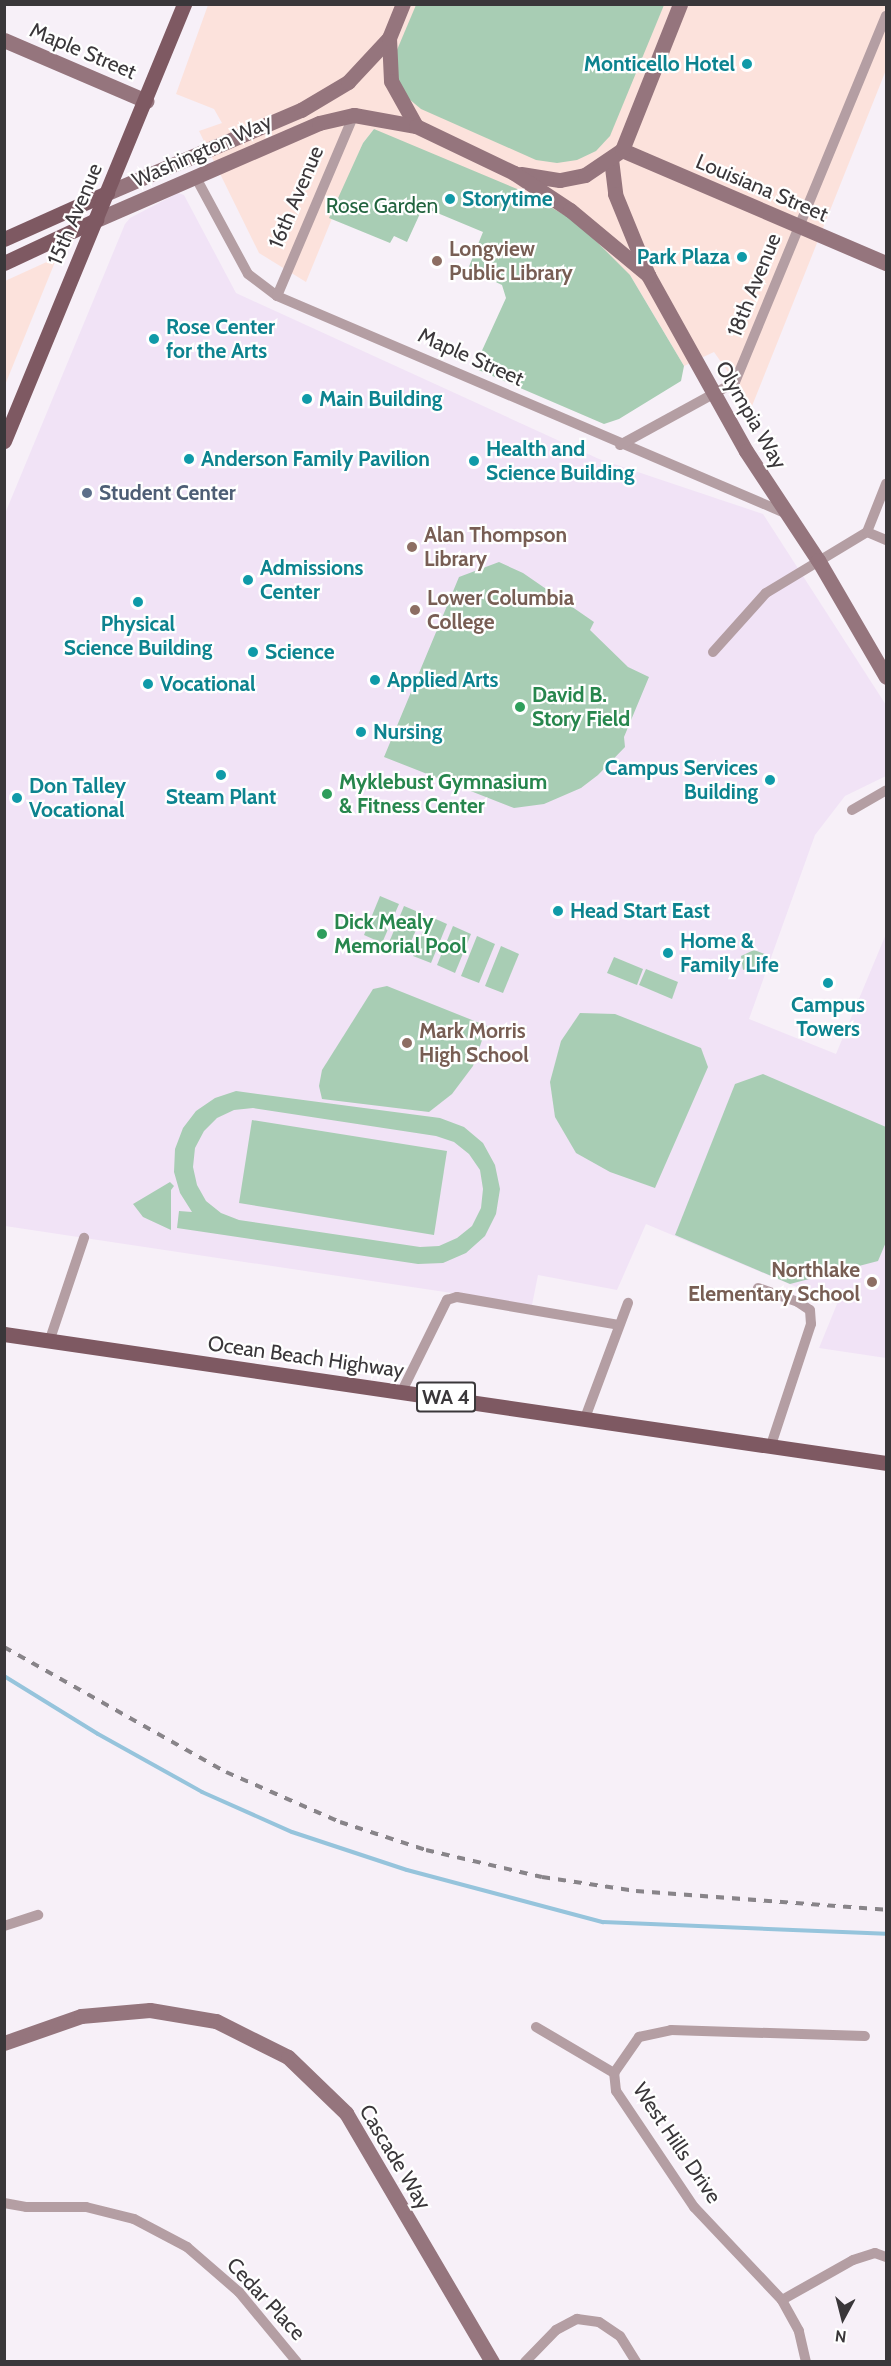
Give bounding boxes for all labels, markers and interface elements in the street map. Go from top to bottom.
street label: Maple Street [26,17,140,85]
place label: Monticello Hotel [584,51,735,77]
marker: Monticello Hotel [740,57,754,71]
street label: Washington Way [128,109,276,193]
street label: 16th Avenue [263,142,329,252]
street label: Louisiana Street [692,149,832,227]
street label: 15th Avenue [42,159,108,269]
place label: Storytime [462,186,553,212]
marker: Storytime [443,192,457,206]
park label: Rose Garden [326,193,438,219]
street label: 18th Avenue [722,230,786,340]
place label: Longview Public Library [449,236,573,286]
place label: Park Plaza [637,244,730,270]
marker: Park Plaza [735,250,749,264]
marker: Longview Public Library [430,254,444,268]
place label: Rose Center for the Arts [166,314,275,364]
street label: Maple Street [414,323,528,391]
marker: Rose Center for the Arts [147,332,161,346]
street label: Olympia Way [710,357,792,473]
place label: Main Building [319,386,442,412]
marker: Main Building [300,392,314,406]
place label: Health and Science Building [486,436,634,486]
place label: Anderson Family Pavilion [201,446,430,472]
marker: Anderson Family Pavilion [182,452,196,466]
marker: Health and Science Building [467,454,481,468]
place label: Student Center [99,480,236,506]
marker: Student Center [80,486,94,500]
place label: Alan Thompson Library [424,522,567,572]
marker: Alan Thompson Library [405,540,419,554]
place label: Admissions Center [260,555,363,605]
marker: Admissions Center [241,573,255,587]
place label: Lower Columbia College [427,585,574,635]
marker: Physical Science Building [131,595,145,609]
marker: Lower Columbia College [408,603,422,617]
place label: Physical Science Building [64,611,212,661]
place label: Science [265,639,334,665]
marker: Science [246,645,260,659]
place label: Applied Arts [387,667,498,693]
place label: Vocational [160,671,256,697]
marker: Applied Arts [368,673,382,687]
marker: Vocational [141,677,155,691]
place label: David B. Story Field [532,682,630,732]
marker: David B. Story Field [513,700,527,714]
place label: Nursing [373,719,442,745]
marker: Nursing [354,725,368,739]
place label: Campus Services Building [605,755,758,805]
marker: Steam Plant [214,768,228,782]
place label: Myklebust Gymnasium & Fitness Center [339,769,547,819]
place label: Don Talley Vocational [29,773,126,823]
marker: Campus Services Building [763,773,777,787]
place label: Steam Plant [166,784,276,810]
marker: Myklebust Gymnasium & Fitness Center [320,787,334,801]
marker: Don Talley Vocational [10,791,24,805]
place label: Head Start East [570,898,710,924]
marker: Head Start East [551,904,565,918]
place label: Dick Mealy Memorial Pool [334,909,467,959]
marker: Dick Mealy Memorial Pool [315,927,329,941]
place label: Home & Family Life [680,928,779,978]
marker: Home & Family Life [661,946,675,960]
marker: Campus Towers [821,976,835,990]
place label: Campus Towers [791,992,865,1042]
place label: Mark Morris High School [419,1018,529,1068]
marker: Mark Morris High School [400,1036,414,1050]
place label: Northlake Elementary School [688,1257,860,1307]
marker: Northlake Elementary School [865,1275,879,1289]
street label: Ocean Beach Highway [206,1331,406,1383]
road number: WA 4 [416,1380,476,1414]
street label: West Hills Drive [627,2078,727,2208]
street label: Cascade Way [354,2100,436,2214]
street label: Cedar Place [221,2253,311,2345]
north arrow [813,2288,873,2348]
text: N [834,2326,848,2346]

